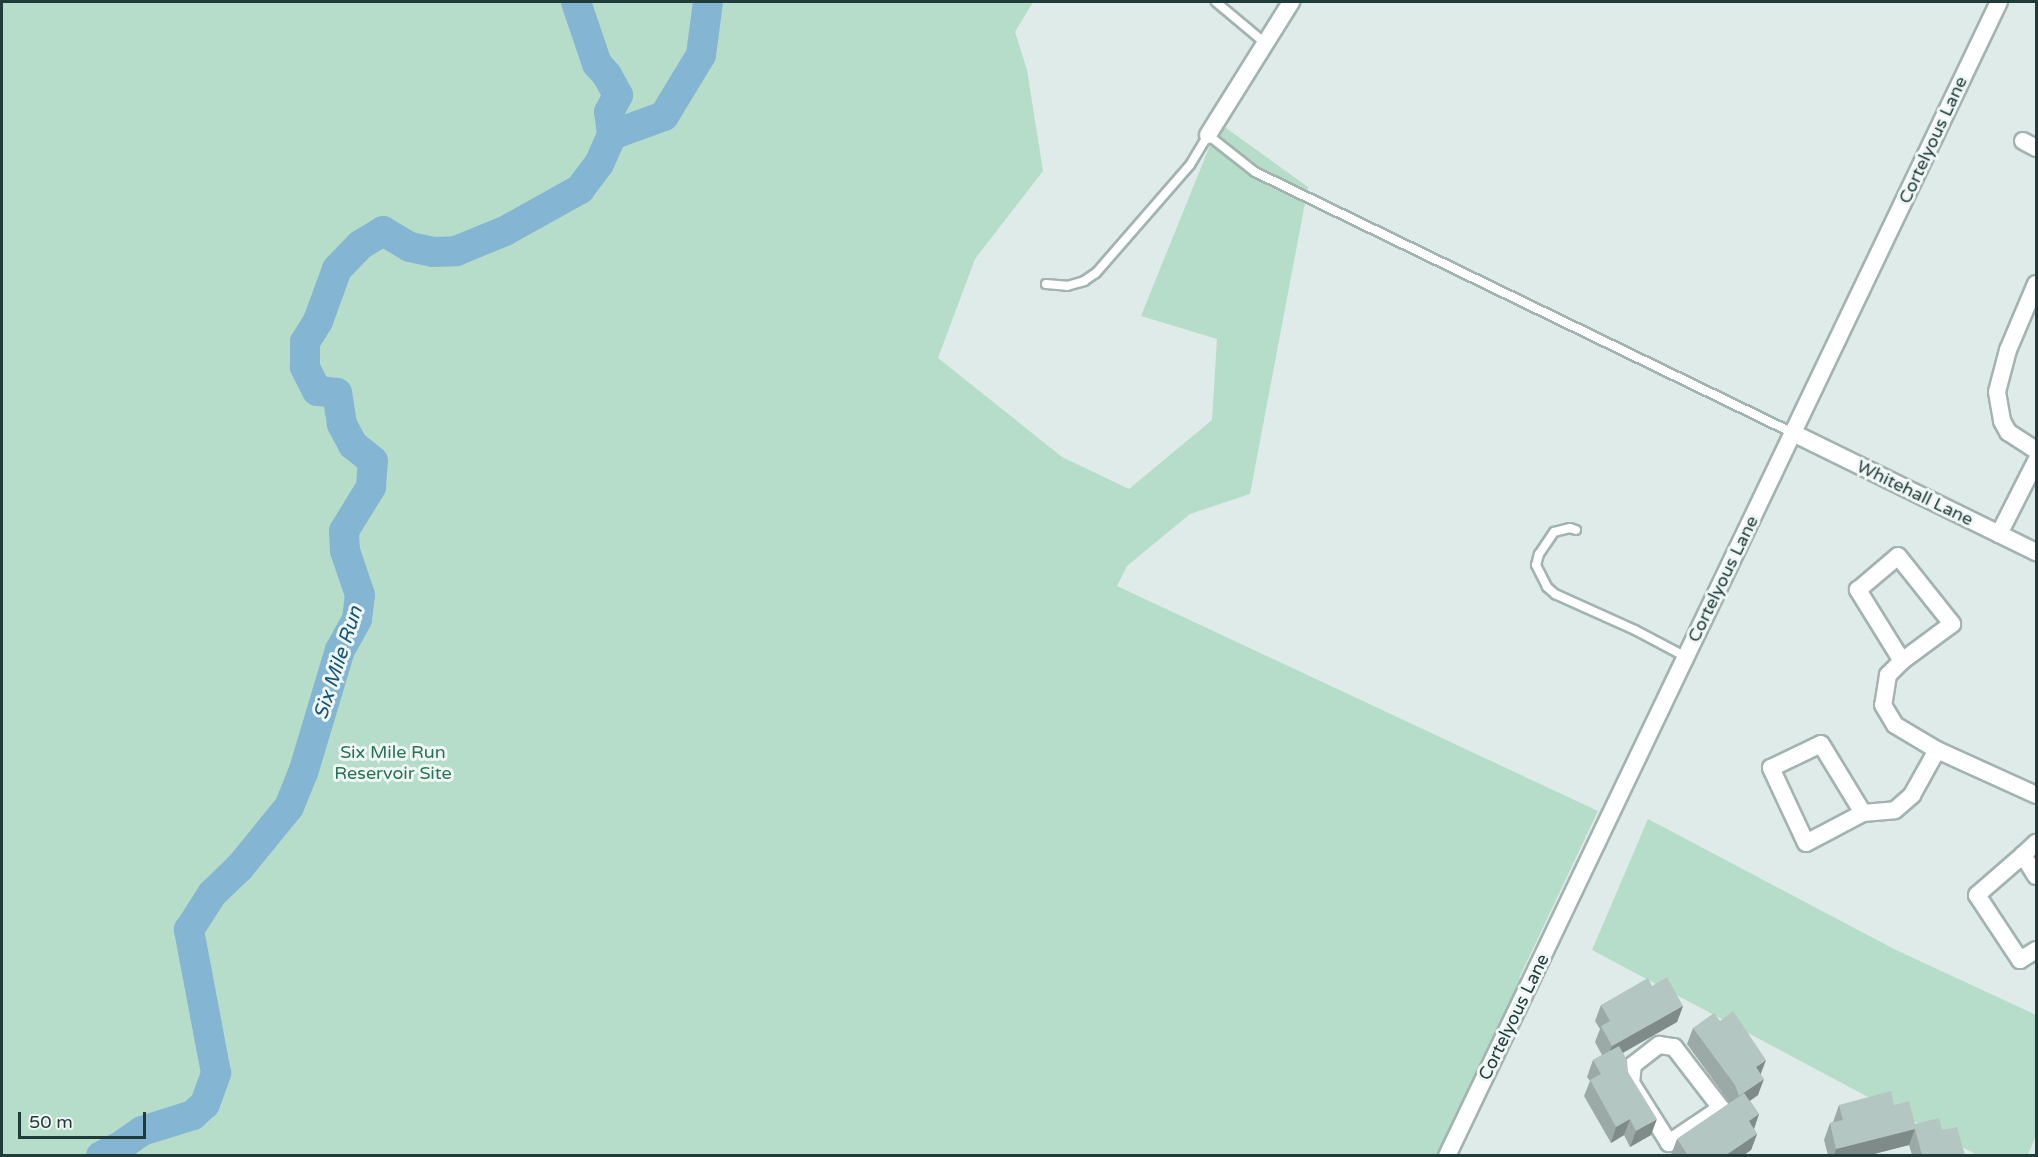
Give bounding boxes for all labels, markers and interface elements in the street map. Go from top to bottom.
street label: Cortelyous Lane [1894,73,1972,207]
street label: Whitehall Lane [1853,455,1977,531]
street label: Cortelyous Lane [1683,512,1763,646]
water label: Six Mile Run [309,603,369,723]
park label: Six Mile Run Reservoir Site [334,742,452,784]
street label: Cortelyous Lane [1474,950,1554,1084]
scale bar [21,1100,148,1138]
text: 50 m [29,1111,73,1133]

